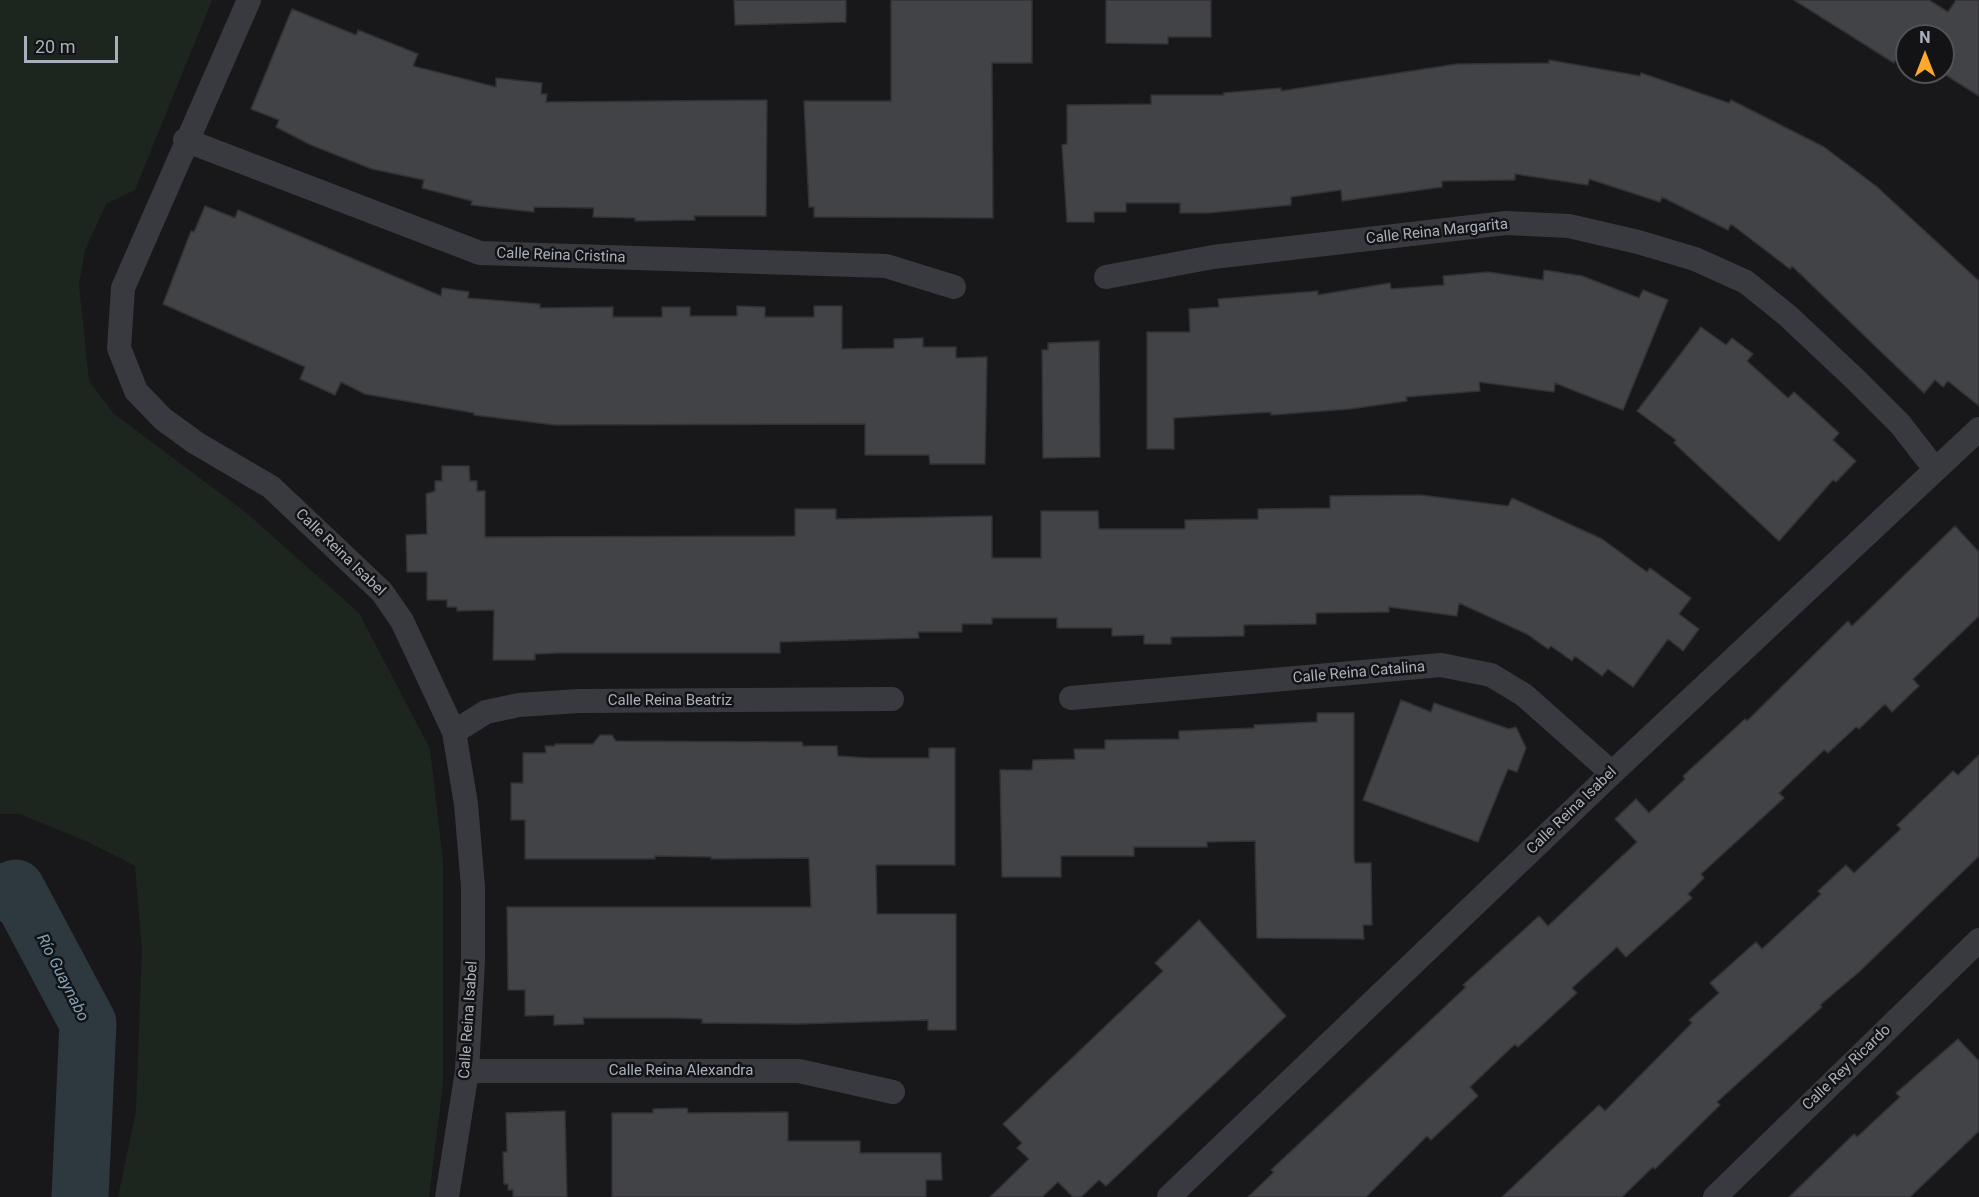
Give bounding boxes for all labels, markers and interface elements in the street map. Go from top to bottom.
scale bar [27,24,122,62]
north arrow [1895,24,1955,84]
text: N [1919,28,1931,47]
text: 20 m [35,36,75,57]
street label: Calle Reina Margarita [1365,216,1509,248]
street label: Calle Reina Cristina [496,245,626,267]
street label: Calle Reina Isabel [291,506,389,600]
street label: Calle Reina Catalina [1292,658,1426,688]
street label: Calle Reina Beatriz [608,692,732,710]
street label: Calle Reina Isabel [1523,764,1621,858]
water label: Río Guaynabo [32,931,92,1025]
street label: Calle Reina Isabel [456,961,482,1079]
street label: Calle Rey Ricardo [1799,1021,1895,1115]
street label: Calle Reina Alexandra [609,1062,753,1080]

